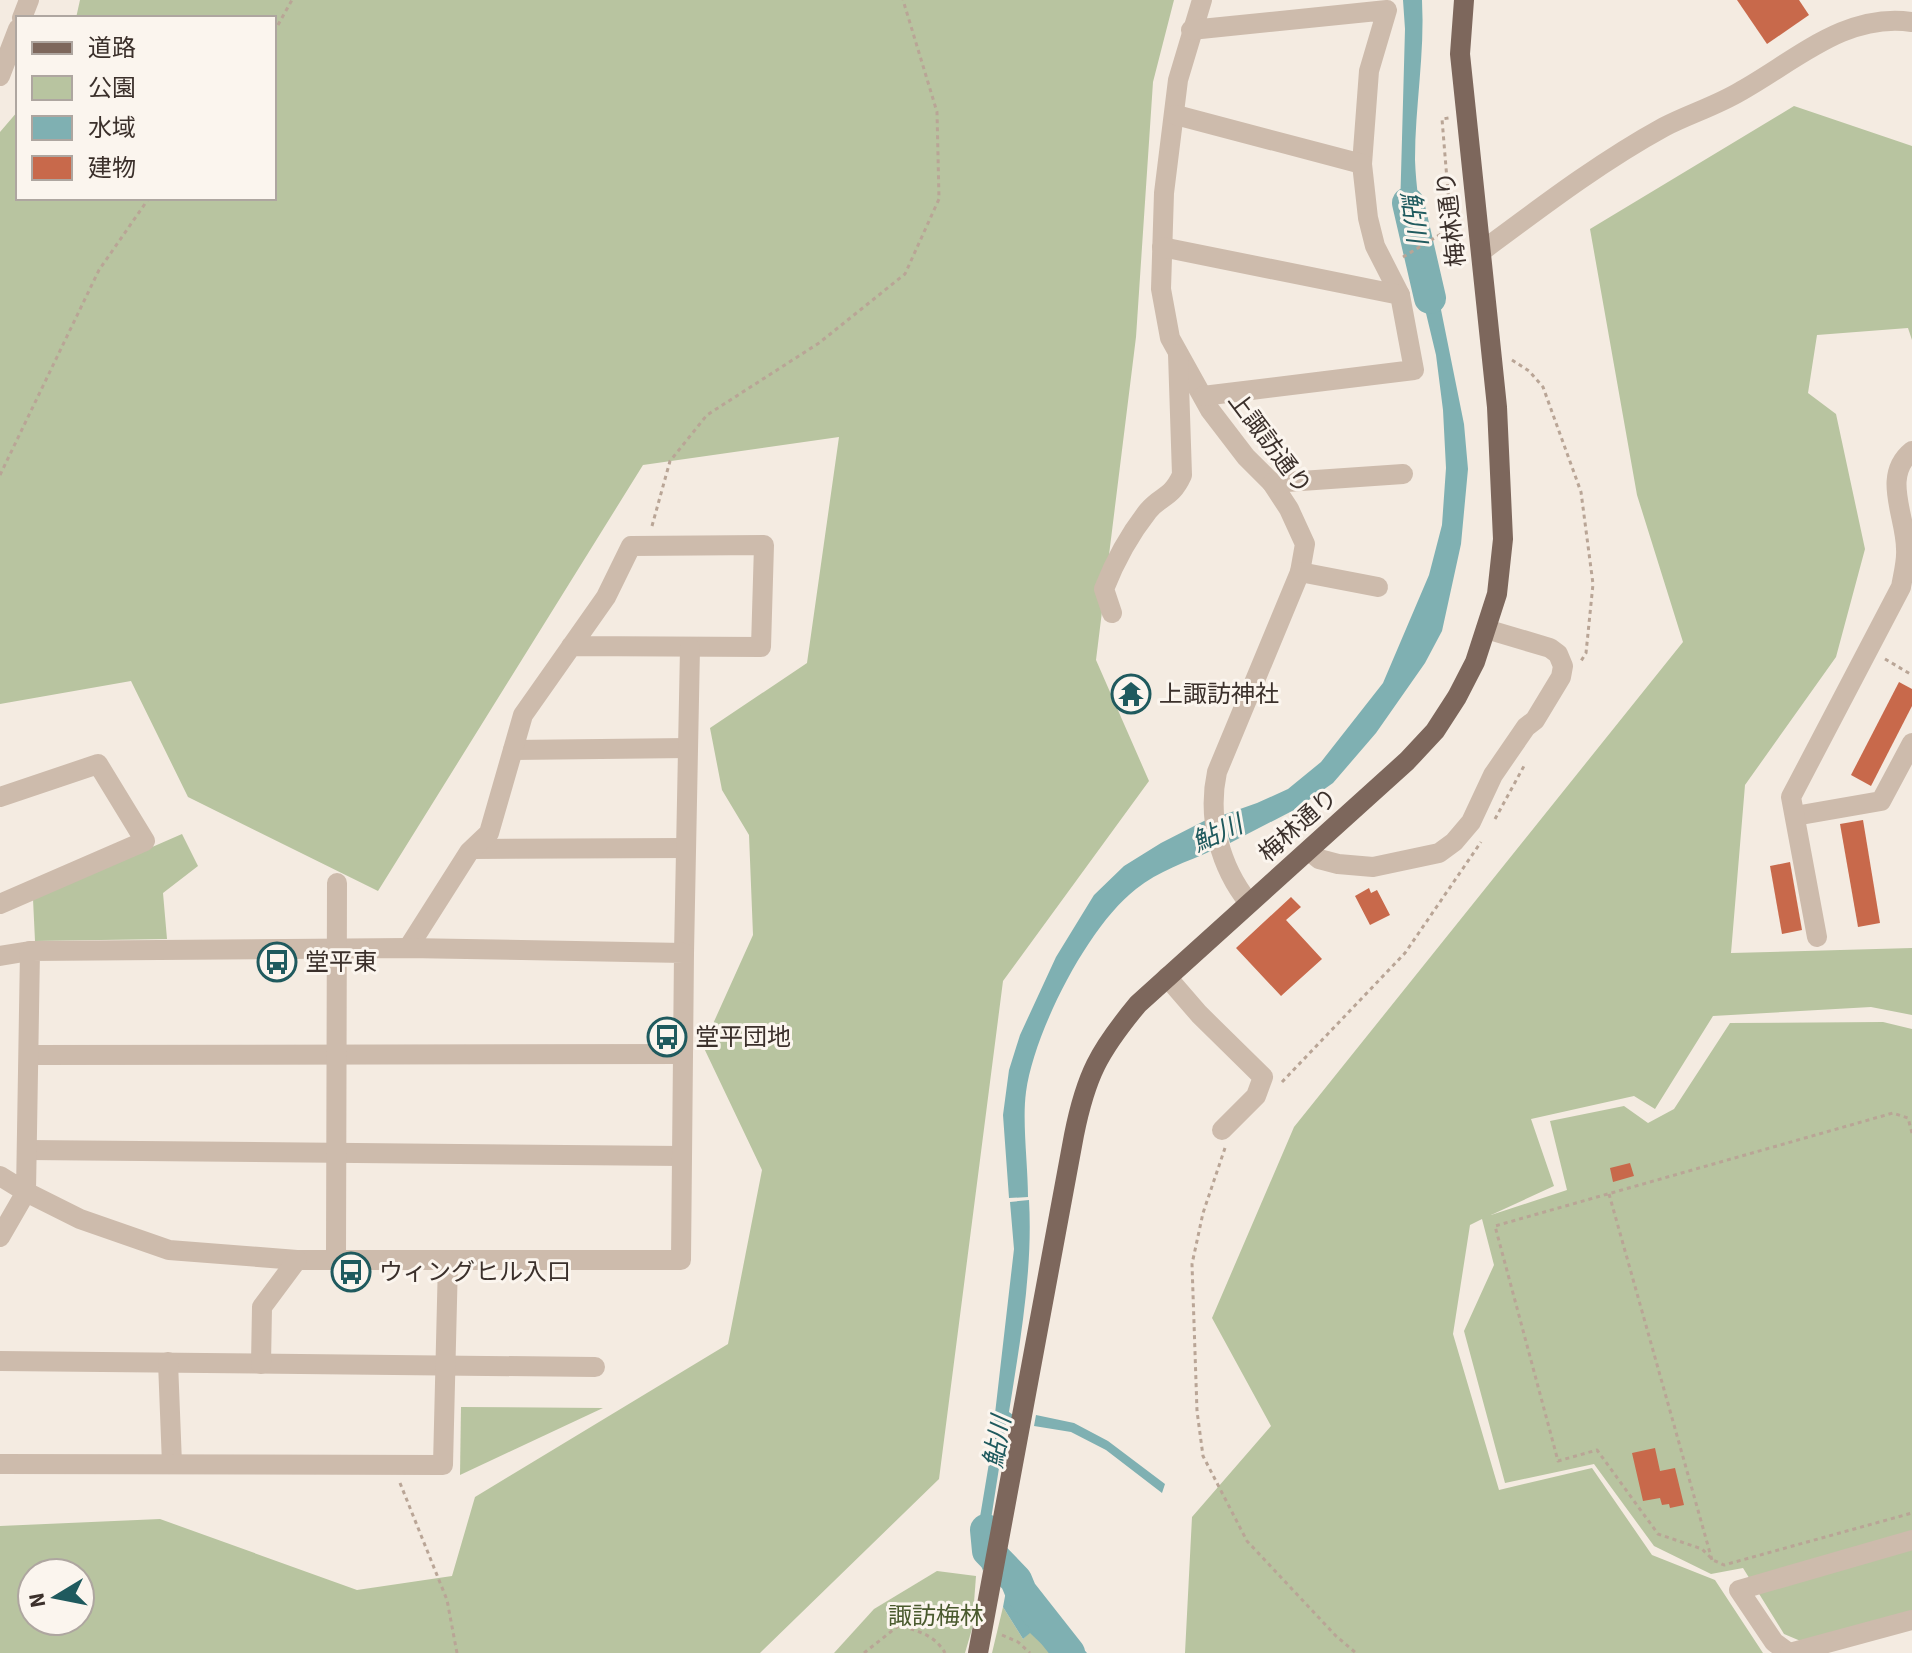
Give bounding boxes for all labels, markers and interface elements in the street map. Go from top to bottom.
legend [16,16,276,200]
text: 道路 [88,31,136,66]
text: 公園 [88,71,136,106]
text: 水域 [88,111,136,146]
text: 建物 [88,151,136,186]
street label: 梅林通り [1428,169,1475,269]
water label: 鮎川 [1392,189,1436,248]
street label: 上諏訪通り [1220,385,1320,502]
temple icon: 上諏訪神社 [1110,673,1152,715]
place label: 上諏訪神社 [1159,677,1279,712]
street label: 梅林通り [1251,780,1346,870]
water label: 鮎川 [1186,805,1251,861]
bus stop icon: 堂平東 [256,941,298,983]
place label: 堂平東 [305,945,377,980]
bus stop icon: 堂平団地 [646,1016,688,1058]
place label: 堂平団地 [695,1020,791,1055]
bus stop icon: ウィングヒル入口 [330,1251,372,1293]
place label: ウィングヒル入口 [379,1255,571,1290]
water label: 鮎川 [975,1410,1021,1471]
north arrow [16,1557,96,1637]
text: N [20,1590,54,1610]
park label: 諏訪梅林 [888,1599,984,1634]

